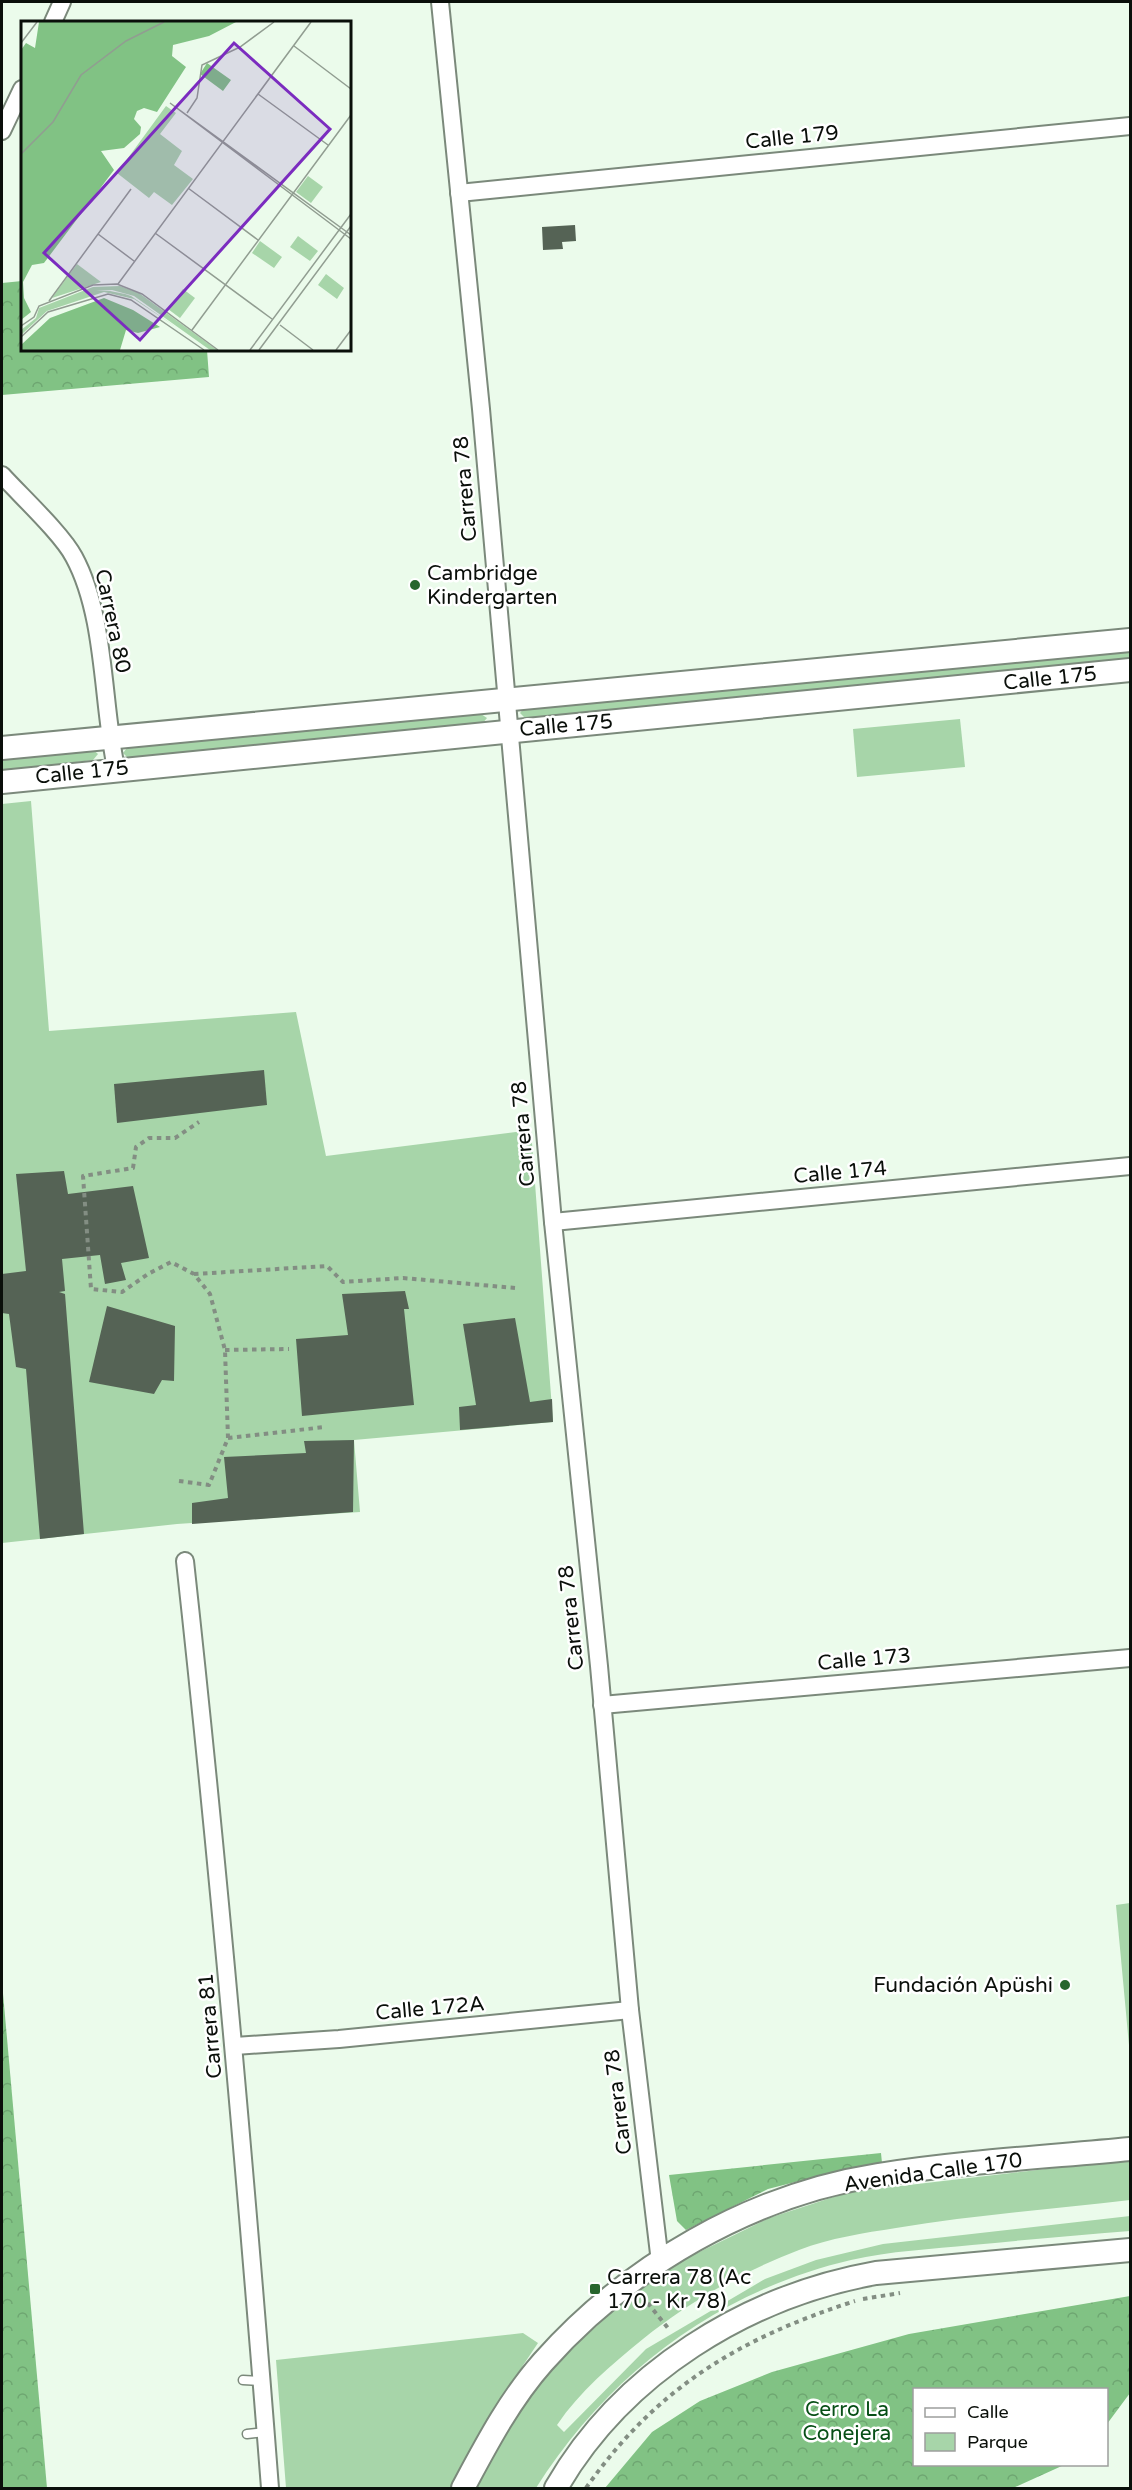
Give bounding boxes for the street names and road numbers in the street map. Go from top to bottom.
street label: Calle 179 [744,120,840,155]
street label: Carrera 78 [448,435,483,543]
street label: Carrera 80 [89,567,136,675]
street label: Calle 175 [1002,661,1098,696]
street label: Calle 175 [518,709,614,742]
street label: Calle 175 [34,755,130,790]
street label: Carrera 78 [506,1080,541,1188]
street label: Calle 174 [792,1156,888,1189]
street label: Carrera 78 [554,1564,589,1672]
street label: Calle 173 [816,1643,912,1676]
street label: Carrera 81 [193,1972,228,2080]
street label: Calle 172A [374,1991,486,2026]
street label: Carrera 78 [600,2048,637,2156]
street label: Avenida Calle 170 [842,2148,1024,2197]

